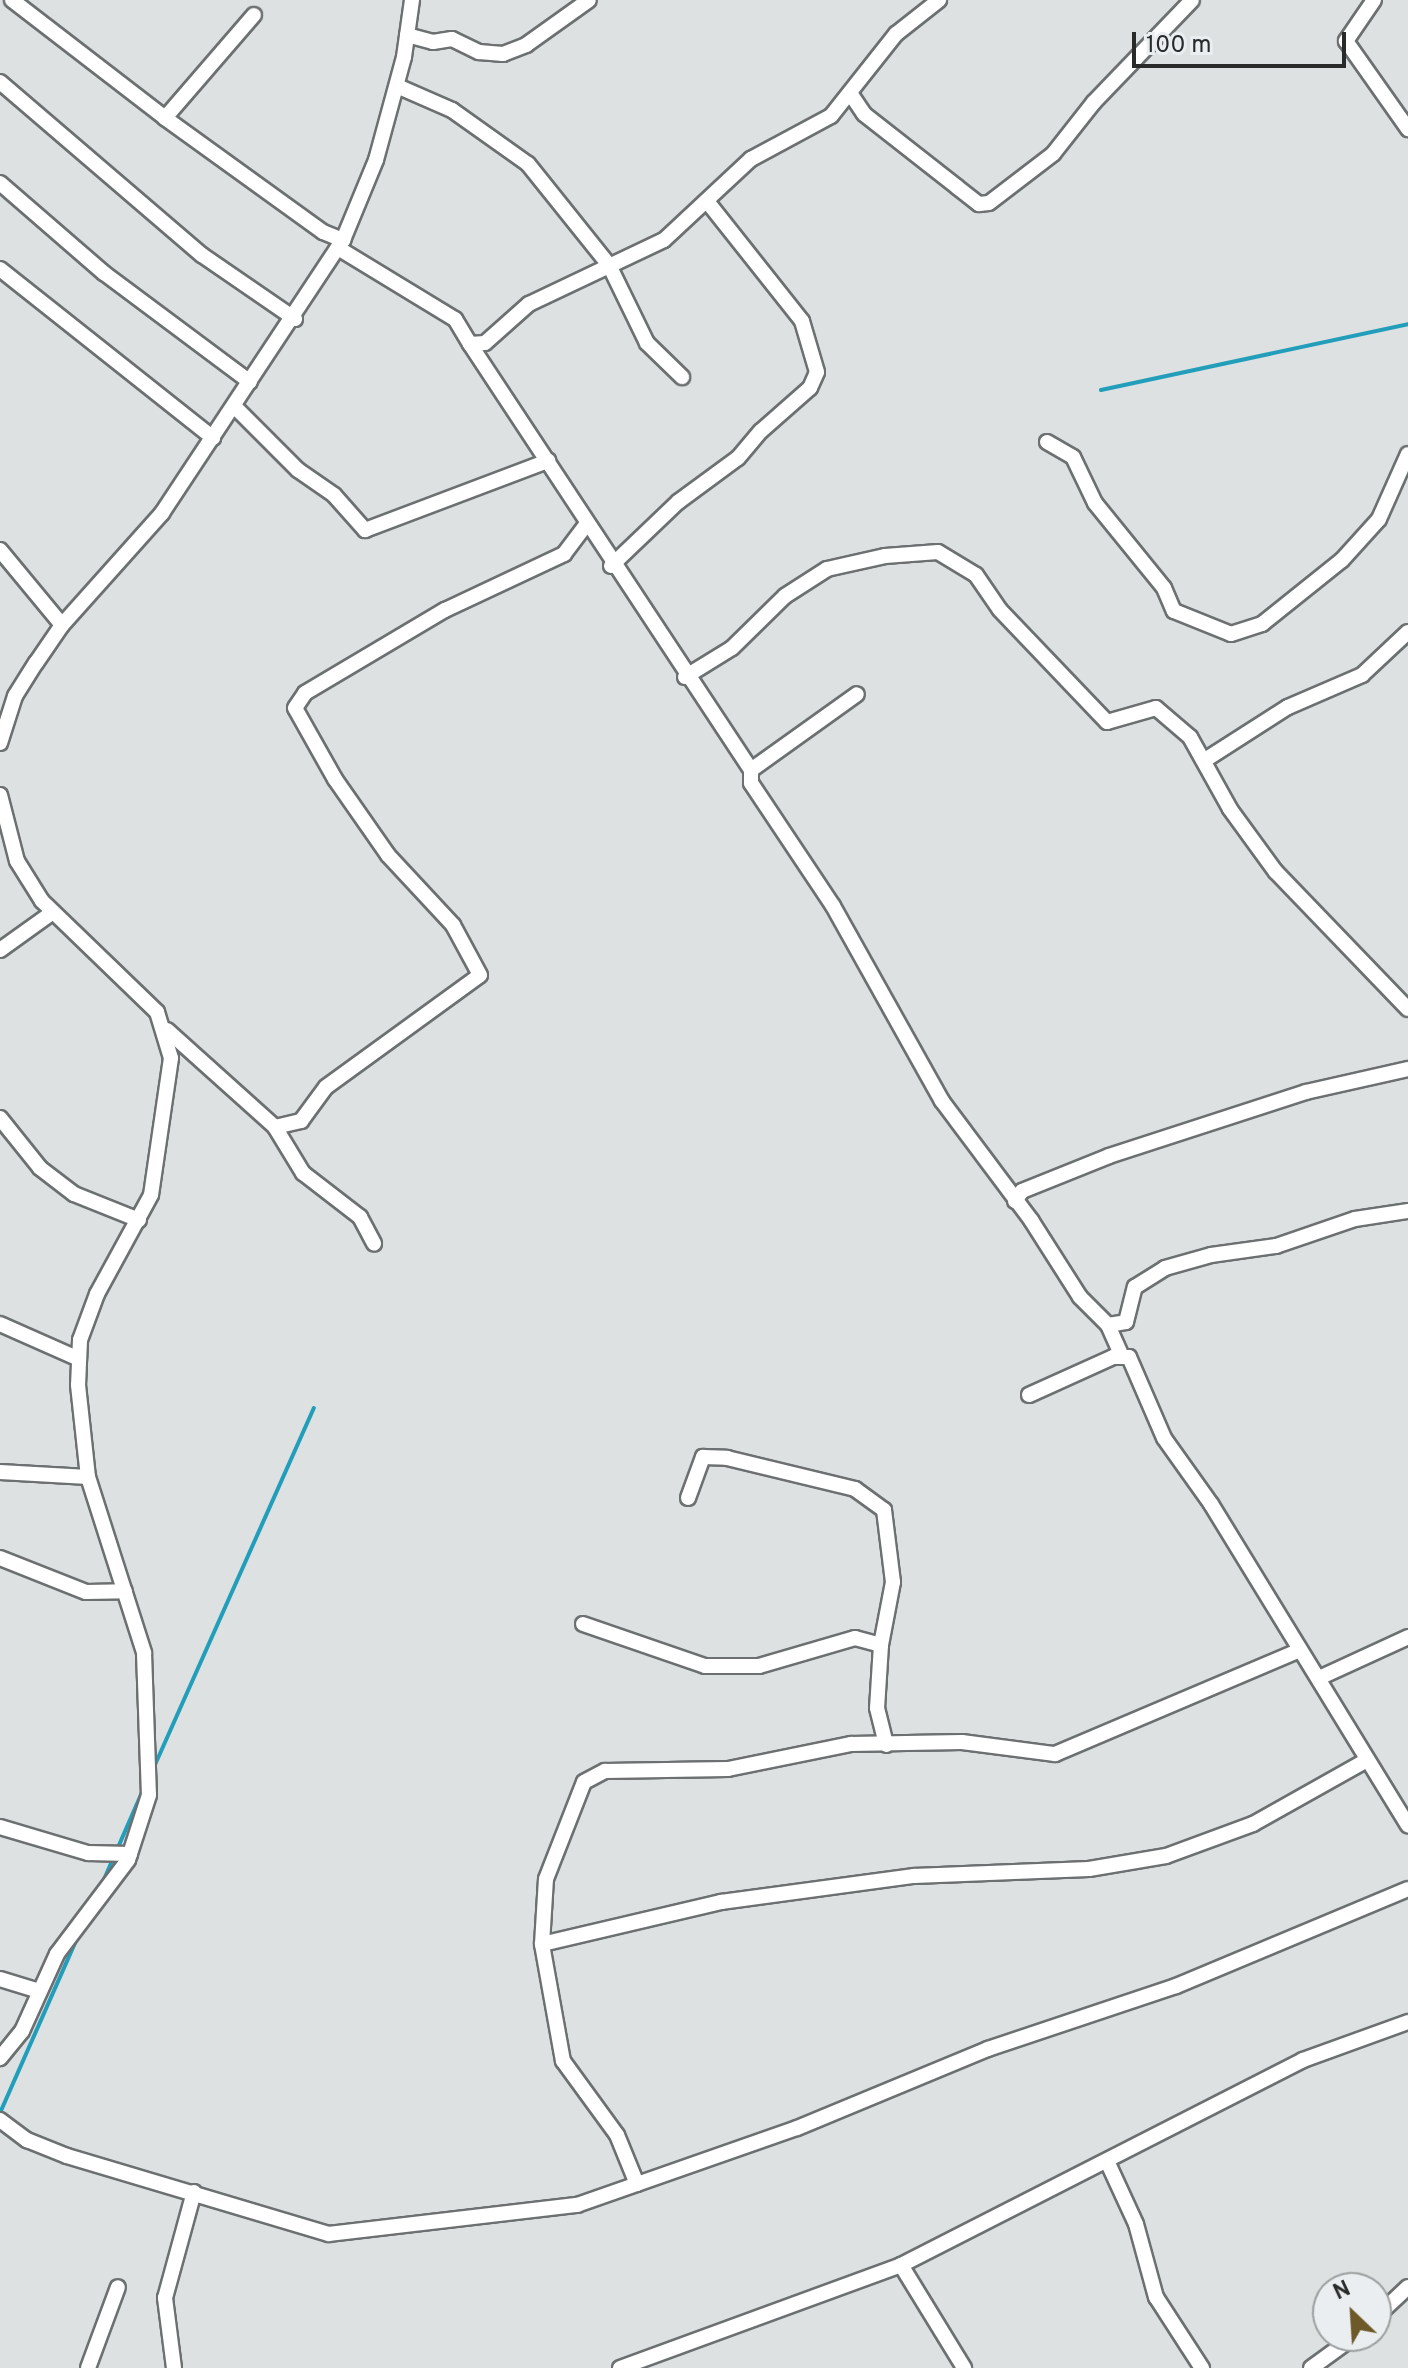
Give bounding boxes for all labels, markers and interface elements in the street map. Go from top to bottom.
scale bar [1136,16,1350,66]
text: 100 m [1146,31,1212,61]
north arrow [1312,2272,1392,2352]
text: N [1330,2276,1355,2307]

